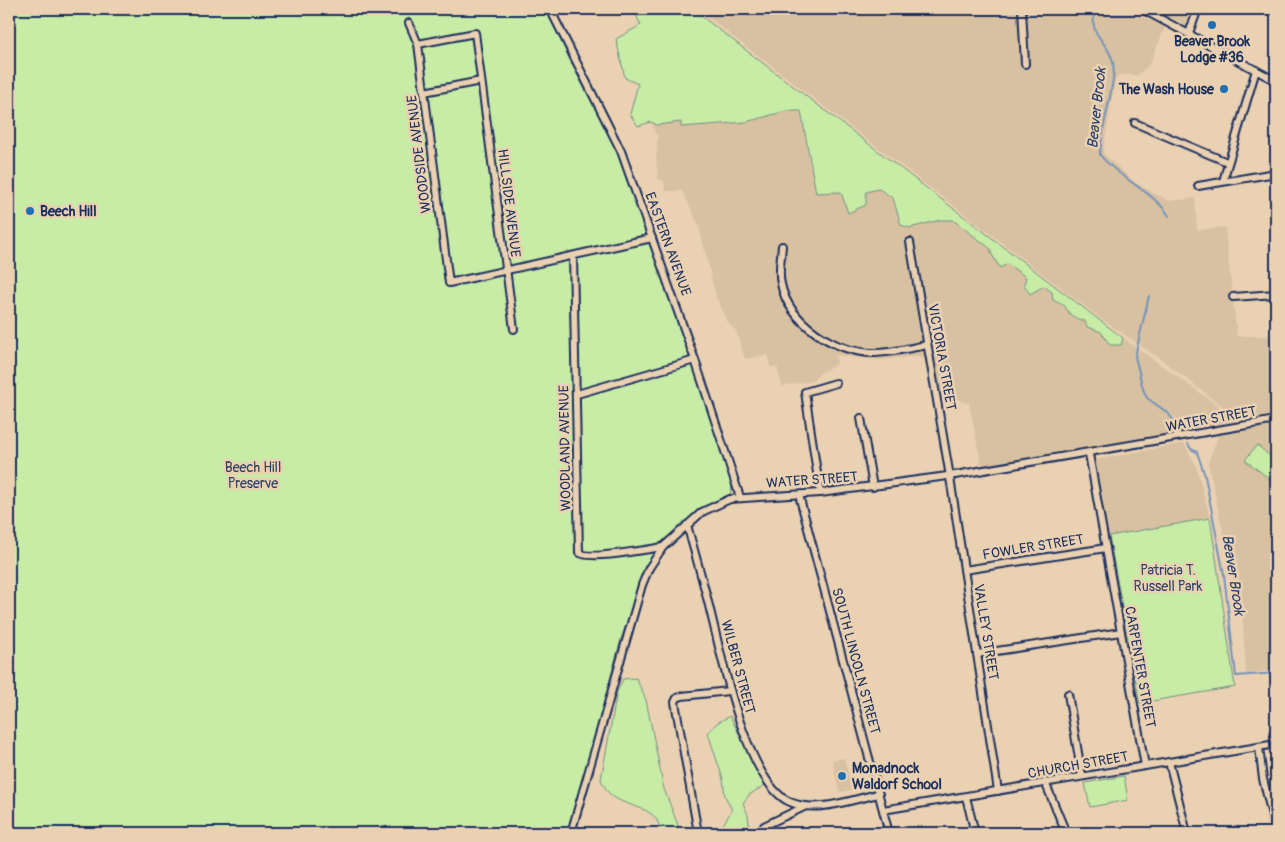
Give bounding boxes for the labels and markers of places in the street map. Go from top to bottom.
marker: Beaver Brook Lodge #36 [1206,19,1218,31]
place label: Beaver Brook Lodge #36 [1174,33,1250,66]
place label: The Wash House [1118,81,1215,98]
marker: The Wash House [1218,83,1230,95]
place label: Beech Hill [40,203,96,220]
marker: Beech Hill [24,205,36,217]
place label: Monadnock Waldorf School [852,760,942,793]
marker: Monadnock Waldorf School [836,770,848,782]

